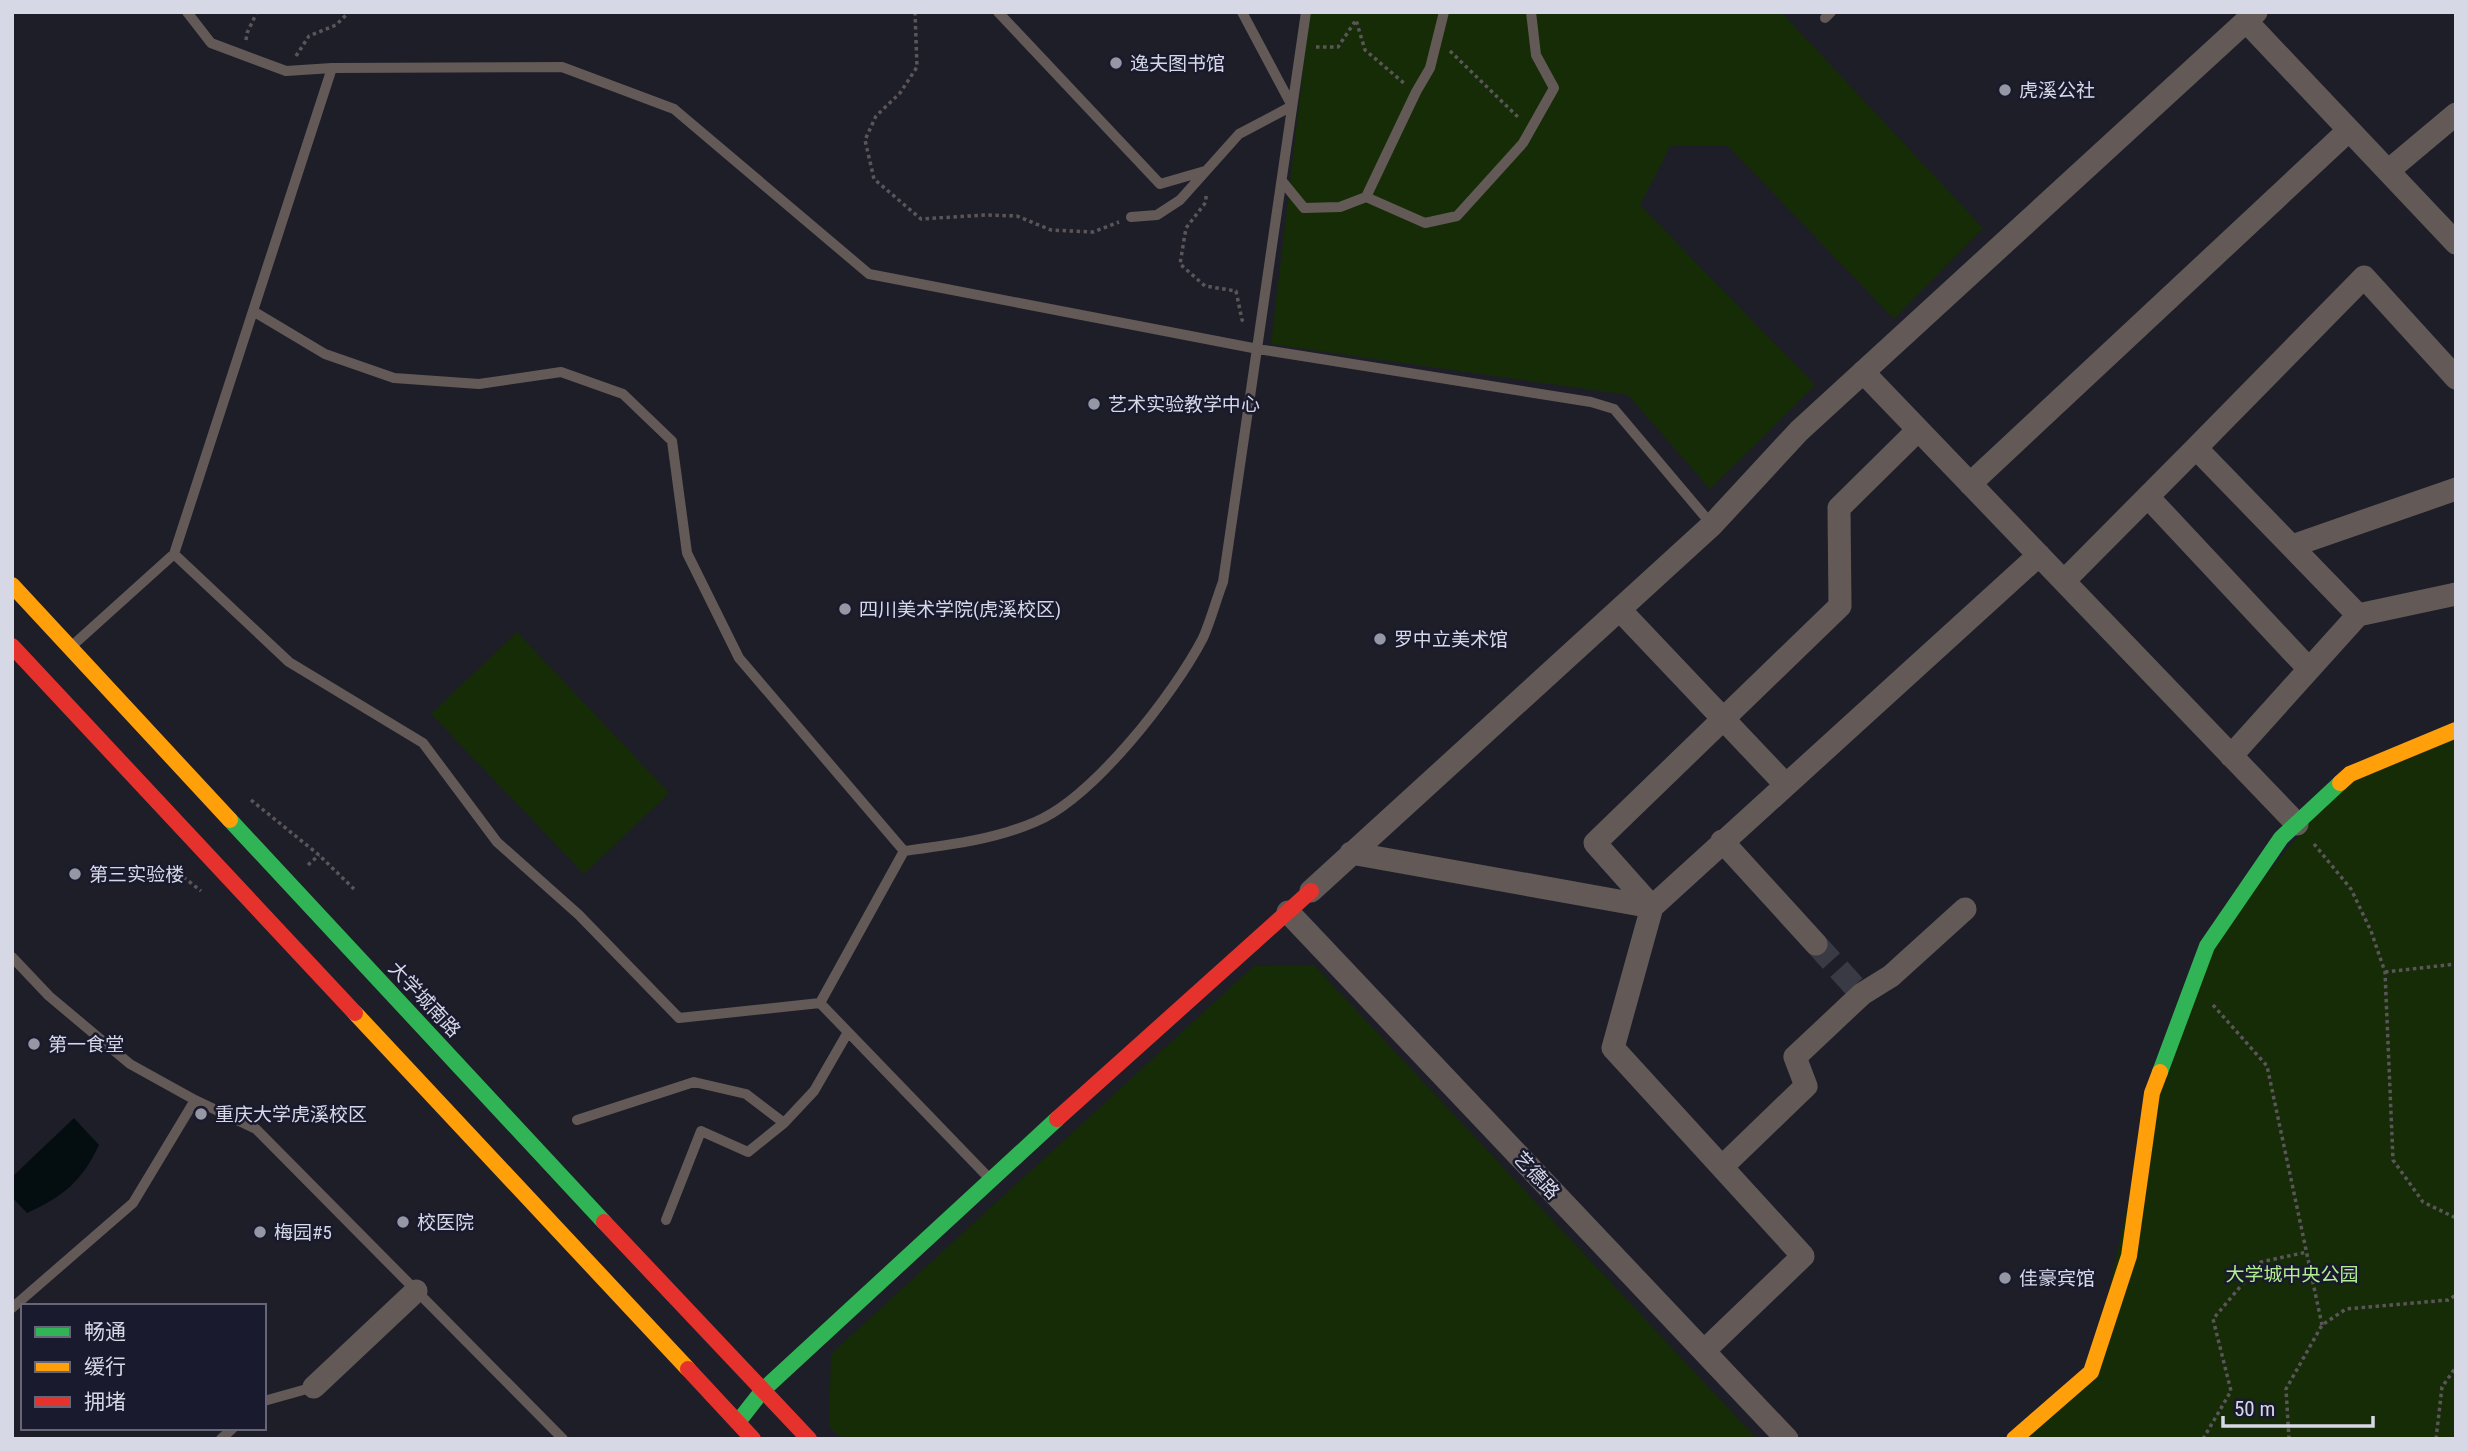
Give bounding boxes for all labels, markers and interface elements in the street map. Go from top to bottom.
place label: 逸夫图书馆 [1130,52,1225,75]
marker: 逸夫图书馆 [1108,55,1124,71]
place label: 虎溪公社 [2019,79,2095,102]
marker: 虎溪公社 [1997,82,2013,98]
place label: 艺术实验教学中心 [1108,393,1260,416]
marker: 艺术实验教学中心 [1086,396,1102,412]
place label: 四川美术学院(虎溪校区) [859,598,1061,621]
marker: 四川美术学院(虎溪校区) [837,601,853,617]
place label: 罗中立美术馆 [1394,628,1508,651]
marker: 罗中立美术馆 [1372,631,1388,647]
place label: 第三实验楼 [89,863,184,886]
marker: 第三实验楼 [67,866,83,882]
street label: 大学城南路 [384,957,465,1042]
place label: 第一食堂 [48,1033,124,1056]
marker: 第一食堂 [26,1036,42,1052]
place label: 重庆大学虎溪校区 [215,1103,367,1126]
marker: 重庆大学虎溪校区 [193,1106,209,1122]
street label: 艺德路 [1509,1147,1564,1204]
place label: 校医院 [417,1211,474,1234]
marker: 校医院 [395,1214,411,1230]
place label: 梅园#5 [274,1221,332,1244]
marker: 梅园#5 [252,1224,268,1240]
park label: 大学城中央公园 [2225,1263,2359,1286]
place label: 佳豪宾馆 [2019,1267,2095,1290]
marker: 佳豪宾馆 [1997,1270,2013,1286]
legend [21,1304,266,1430]
text: 畅通 [84,1320,126,1344]
text: 缓行 [84,1355,126,1379]
scale bar [2223,1384,2374,1428]
text: 拥堵 [84,1390,126,1414]
text: 50 m [2234,1397,2275,1421]

